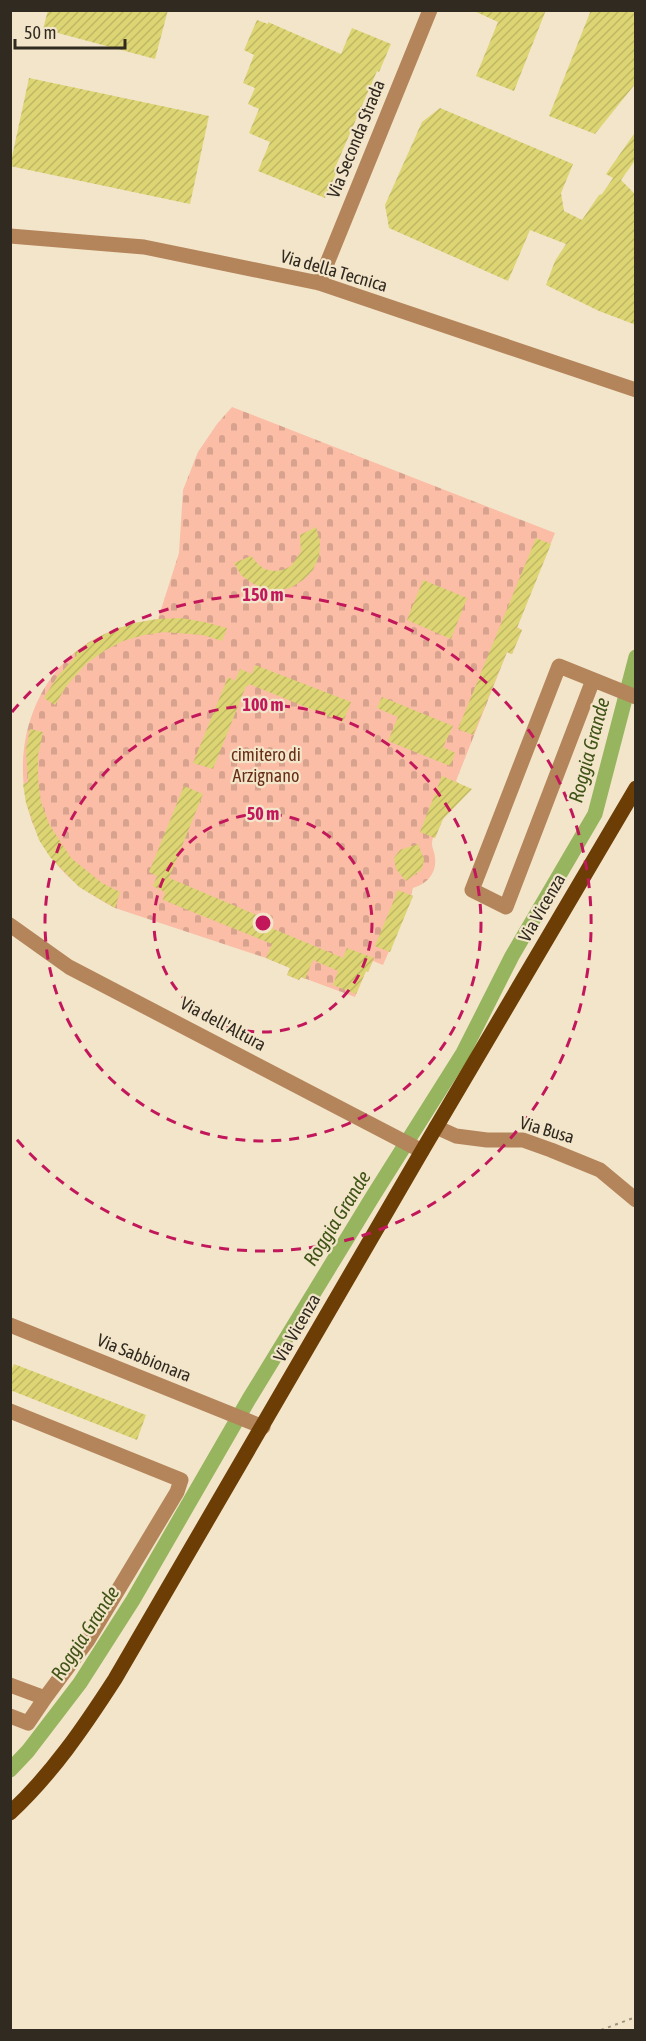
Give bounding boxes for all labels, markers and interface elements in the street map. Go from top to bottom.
scale bar [15,12,124,50]
text: 50 m [24,22,56,43]
street label: Via Seconda Strada [322,77,389,201]
street label: Via della Tecnica [278,245,390,296]
text: 150 m [243,584,283,605]
text: 100 m [243,694,283,715]
water label: Roggia Grande [563,695,614,805]
park label: cimitero di Arzignano [231,744,301,786]
text: 50 m [247,803,279,824]
street label: Via Vicenza [514,870,569,946]
centre of rings [253,913,273,933]
street label: Via dell'Altura [177,992,270,1055]
street label: Via Busa [517,1112,577,1147]
water label: Roggia Grande [298,1166,375,1270]
street label: Via Vicenza [269,1290,324,1366]
street label: Via Sabbionara [94,1329,194,1386]
water label: Roggia Grande [46,1581,124,1684]

